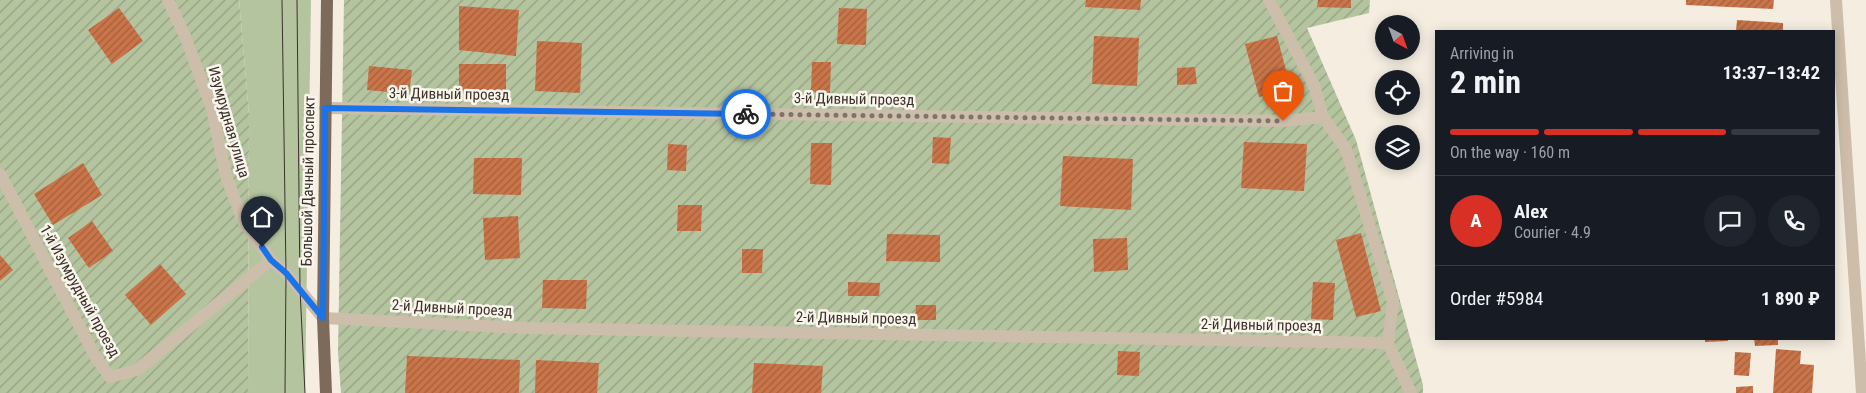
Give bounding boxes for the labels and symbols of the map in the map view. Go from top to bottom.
north arrow [1375,15,1420,60]
street label: Изумрудная улица [205,64,253,180]
pin [1262,70,1304,121]
street label: 3-й Дивный проезд [389,84,509,104]
courier [721,89,771,139]
street label: 3-й Дивный проезд [794,89,914,109]
street label: Большой Дачный проспект [298,96,318,266]
pin [241,196,283,247]
street label: 1-й Изумрудный проезд [36,222,124,360]
street label: 2-й Дивный проезд [391,296,513,320]
street label: 2-й Дивный проезд [796,308,916,328]
street label: 2-й Дивный проезд [1201,315,1321,335]

